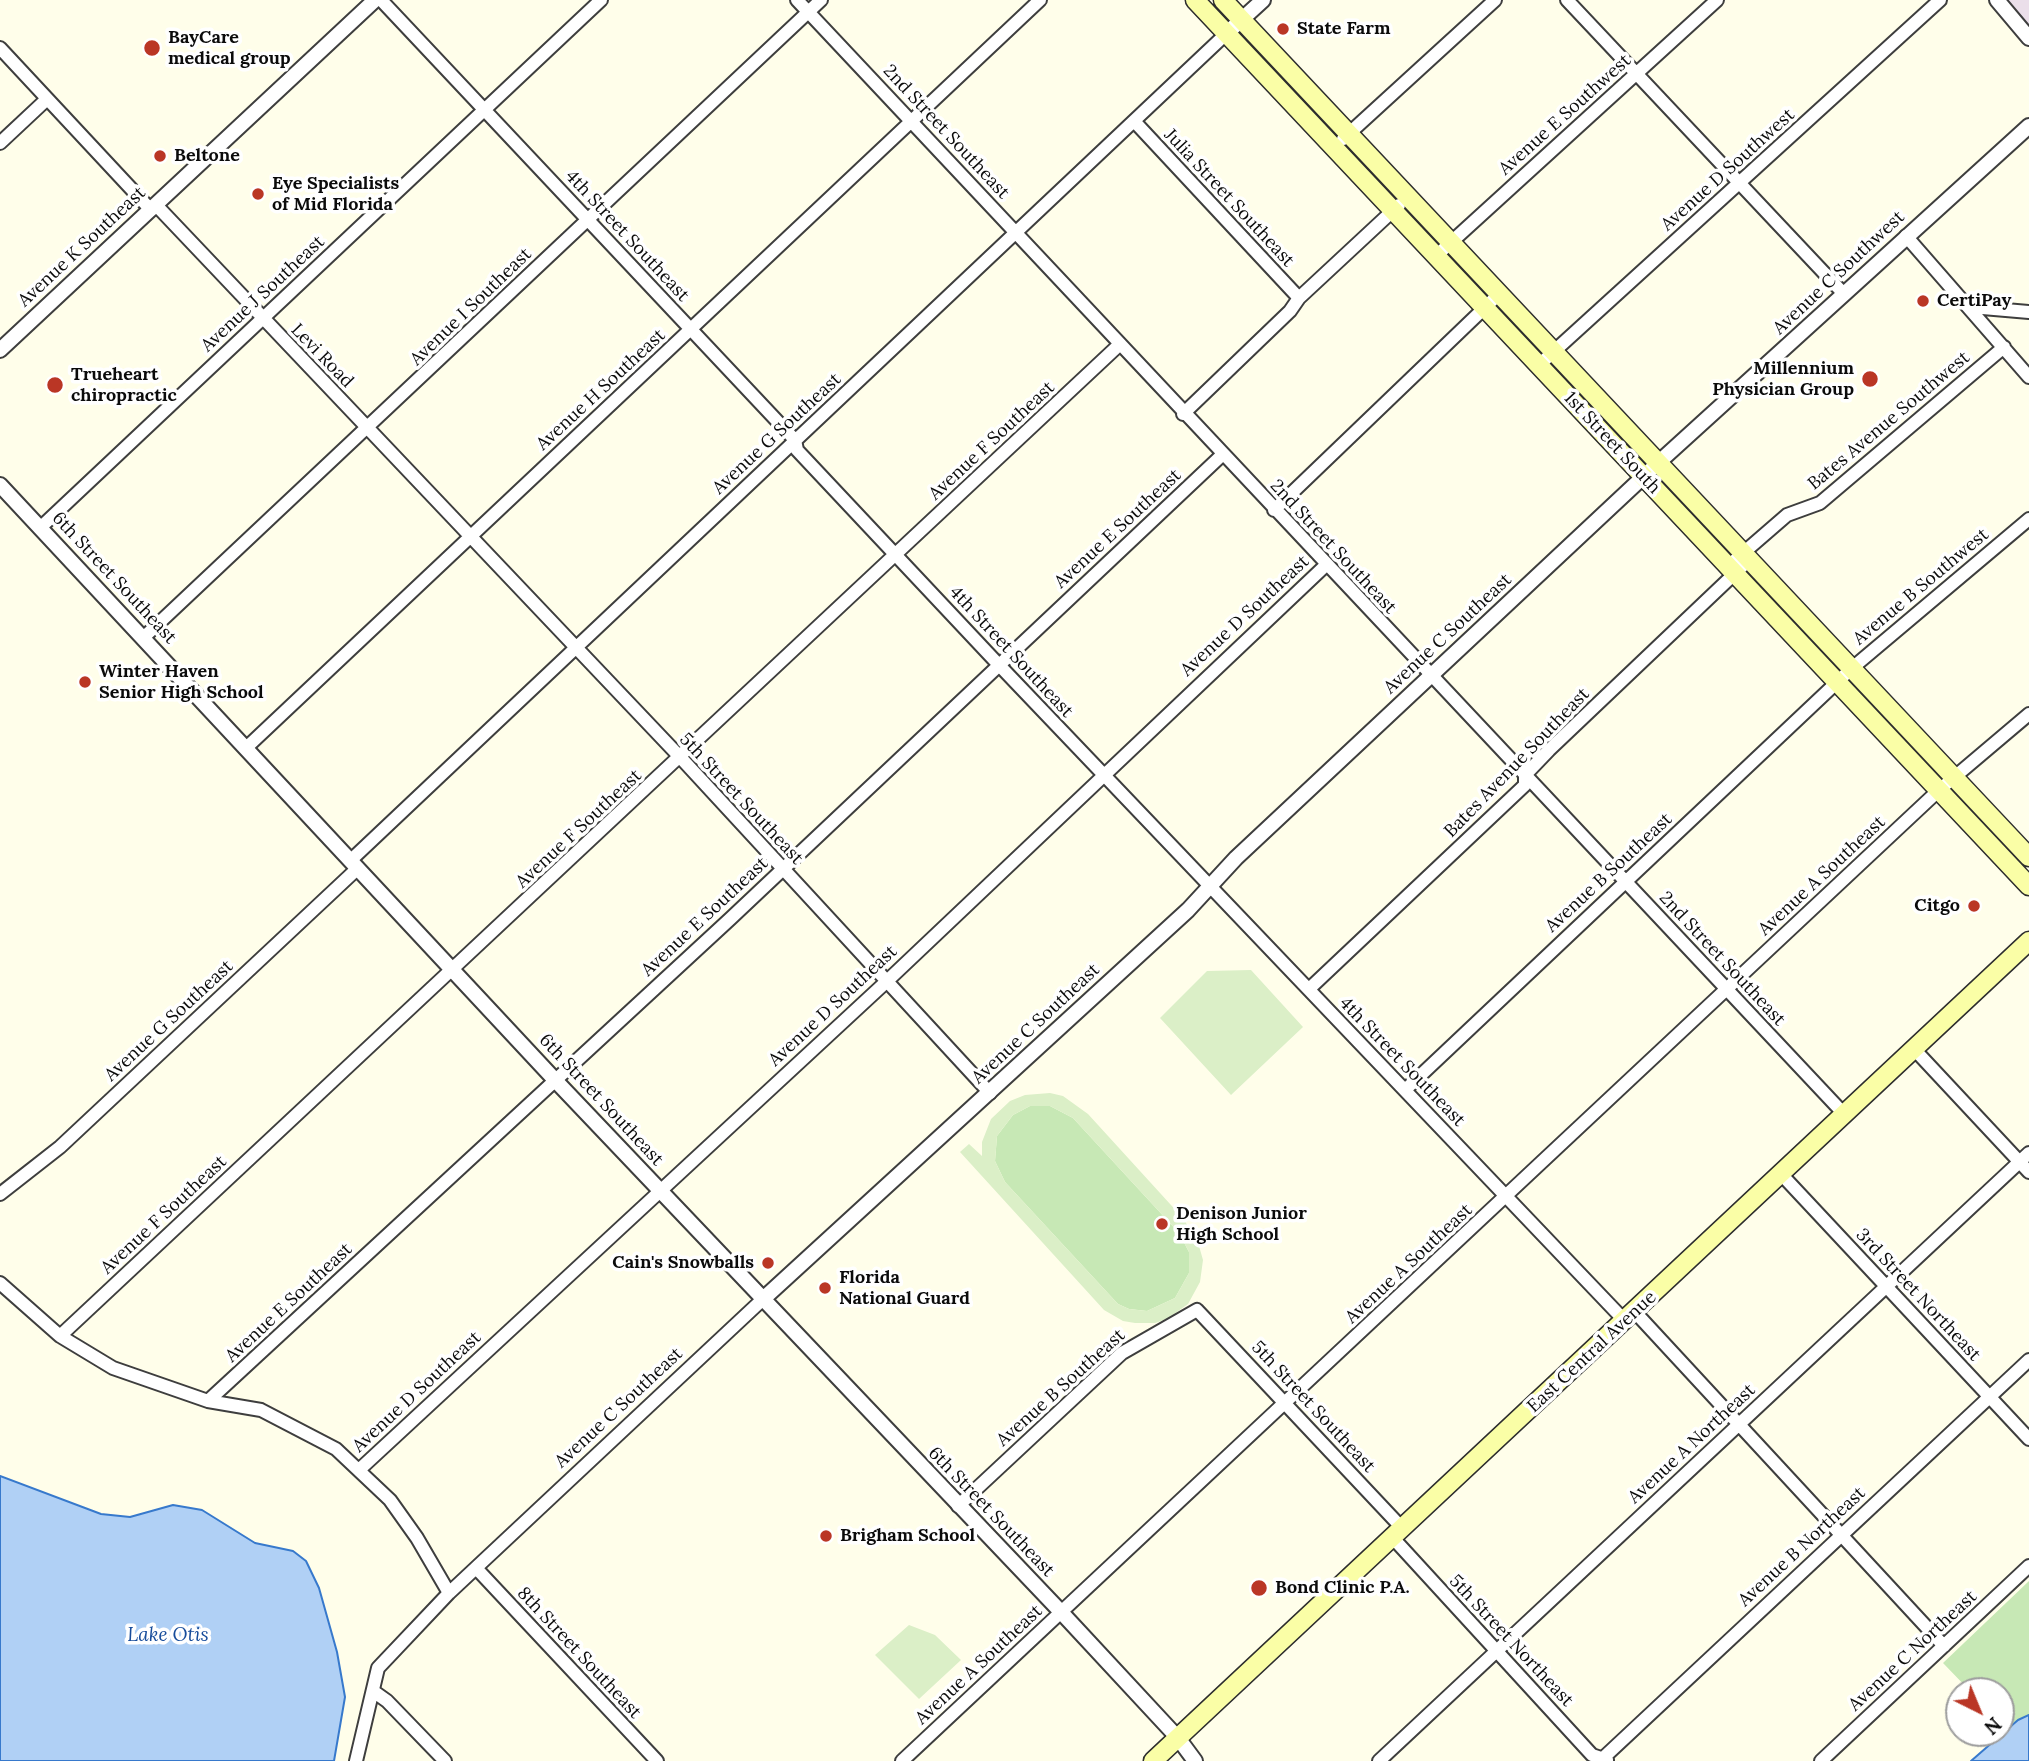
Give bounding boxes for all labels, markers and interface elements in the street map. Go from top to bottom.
place label: State Farm [1297,18,1390,40]
marker: State Farm [1275,21,1291,37]
place label: BayCare medical group [168,27,291,70]
marker: BayCare medical group [142,38,162,58]
street label: Avenue E Southwest [1495,50,1635,180]
street label: 2nd Street Southeast [878,60,1014,204]
street label: Avenue D Southwest [1657,104,1799,236]
street label: Julia Street Southeast [1159,125,1299,271]
place label: Beltone [174,145,240,167]
marker: Beltone [152,148,168,164]
street label: 4th Street Southeast [561,166,693,306]
place label: Eye Specialists of Mid Florida [272,173,399,216]
street label: Avenue K Southeast [14,182,150,312]
marker: Eye Specialists of Mid Florida [250,186,266,202]
street label: Avenue C Southwest [1769,207,1909,339]
street label: Avenue J Southeast [197,231,329,357]
street label: Avenue I Southeast [406,244,536,370]
place label: CertiPay [1937,290,2011,312]
marker: CertiPay [1915,293,1931,309]
street label: Levi Road [286,319,358,393]
street label: Avenue H Southeast [532,325,670,455]
street label: Bates Avenue Southwest [1804,347,1974,495]
place label: Millennium Physician Group [1712,358,1854,400]
place label: Trueheart chiropractic [71,364,177,406]
street label: Avenue G Southeast [708,369,846,499]
marker: Millennium Physician Group [1860,369,1880,389]
marker: Trueheart chiropractic [45,375,65,395]
street label: Avenue F Southeast [925,377,1059,505]
street label: 1st Street South [1559,388,1665,498]
street label: Avenue E Southeast [1050,465,1186,593]
street label: 2nd Street Southeast [1265,475,1401,619]
street label: 6th Street Southeast [47,508,181,648]
street label: Avenue B Southwest [1849,524,1993,650]
street label: Avenue D Southeast [1176,551,1314,681]
street label: Avenue C Southeast [1380,569,1516,699]
street label: 4th Street Southeast [945,582,1077,722]
place label: Winter Haven Senior High School [99,661,264,704]
marker: Winter Haven Senior High School [77,674,93,690]
street label: Bates Avenue Southeast [1440,684,1594,842]
street label: 5th Street Southeast [675,729,807,869]
street label: Avenue F Southeast [512,765,646,893]
street label: Avenue B Southeast [1541,809,1677,937]
street label: Avenue A Southeast [1754,812,1890,940]
street label: Avenue E Southeast [637,853,773,981]
street label: 2nd Street Southeast [1654,887,1790,1031]
place label: Citgo [1914,895,1960,917]
marker: Citgo [1966,898,1982,914]
street label: Avenue D Southeast [764,941,902,1071]
street label: Avenue G Southeast [100,956,238,1086]
street label: Avenue C Southeast [968,959,1104,1089]
street label: 4th Street Southeast [1335,993,1469,1131]
street label: 6th Street Southeast [534,1030,668,1170]
street label: Avenue F Southeast [97,1151,231,1279]
street label: Avenue A Southeast [1341,1200,1477,1328]
place label: Denison Junior High School [1176,1203,1307,1246]
marker: Denison Junior High School [1154,1216,1170,1232]
street label: 3rd Street Northeast [1851,1224,1985,1366]
street label: Avenue E Southeast [221,1239,357,1367]
place label: Cain's Snowballs [612,1252,754,1274]
marker: Cain's Snowballs [760,1255,776,1271]
place label: Florida National Guard [839,1267,970,1310]
marker: Florida National Guard [817,1280,833,1296]
street label: East Central Avenue [1523,1287,1661,1417]
street label: Avenue B Southeast [992,1325,1130,1451]
street label: Avenue D Southeast [348,1327,486,1457]
street label: 5th Street Southeast [1247,1337,1379,1477]
street label: Avenue C Southeast [551,1343,687,1473]
street label: Avenue A Northeast [1624,1380,1760,1508]
street label: 6th Street Southeast [923,1443,1059,1581]
street label: Avenue B Northeast [1734,1483,1870,1611]
place label: Brigham School [840,1525,975,1547]
marker: Brigham School [818,1528,834,1544]
street label: 5th Street Northeast [1444,1571,1578,1711]
place label: Bond Clinic P.A. [1275,1577,1410,1599]
marker: Bond Clinic P.A. [1249,1578,1269,1598]
street label: 8th Street Southeast [512,1583,646,1723]
street label: Avenue C Northeast [1844,1586,1982,1716]
street label: Avenue A Southeast [911,1601,1047,1729]
water label: Lake Otis [127,1625,209,1647]
north arrow [1945,1677,2015,1747]
text: N [1979,1712,2007,1740]

